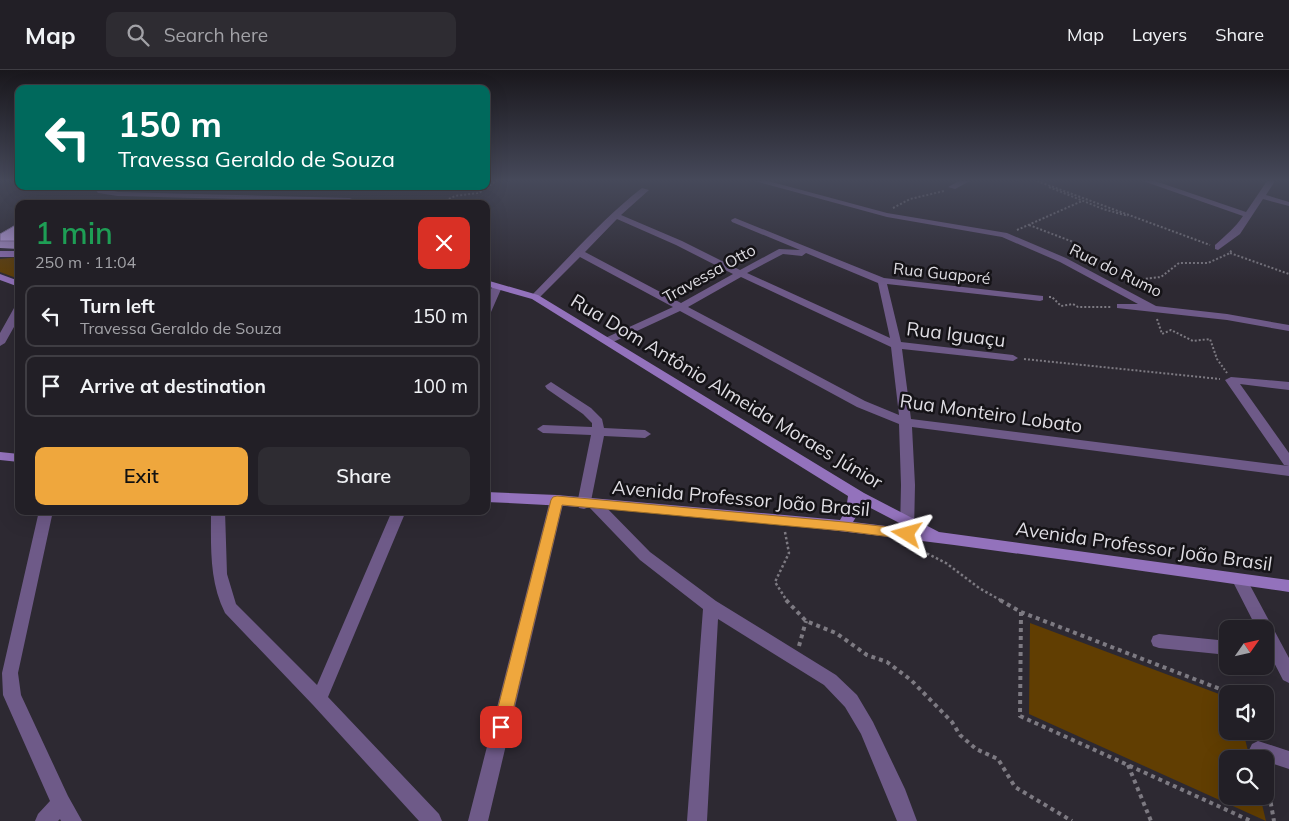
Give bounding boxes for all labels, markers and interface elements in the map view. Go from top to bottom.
search box [106,12,456,57]
text: Map [25,20,76,50]
icon: search [124,21,152,49]
text: Search here [164,23,268,47]
text: Map [1067,23,1104,46]
text: Layers [1132,23,1187,46]
text: Share [1215,23,1264,46]
text: 150 m [118,102,222,146]
icon: left [35,105,100,170]
text: Travessa Geraldo de Souza [118,145,395,173]
text: 1 min [35,214,113,252]
button: close [418,217,470,269]
street label: Travessa Otto [659,239,759,307]
street label: Rua do Rumo [1066,239,1166,301]
text: 250 m · 11:04 [35,252,136,272]
street label: Rua Guaporé [892,258,992,288]
street label: Rua Dom Antônio Almeida Moraes Júnior [567,288,887,494]
text: Turn left [80,294,155,318]
icon: left [37,302,65,330]
text: 150 m [412,304,468,328]
street label: Rua Iguaçu [905,316,1007,352]
text: Travessa Geraldo de Souza [80,318,282,338]
icon: arrive [37,372,65,400]
text: Arrive at destination [80,374,266,398]
text: 100 m [412,374,468,398]
street label: Rua Monteiro Lobato [898,388,1084,438]
button: Exit [35,447,248,505]
button: Share [258,447,470,505]
street label: Avenida Professor João Brasil [611,475,871,521]
position arrow [880,507,932,559]
street label: Avenida Professor João Brasil [1014,516,1274,576]
north arrow [1219,620,1274,675]
map controls [1219,620,1274,805]
button: sound [1219,685,1274,740]
pin [480,706,522,748]
icon: arrive [487,713,515,741]
button: search [1219,750,1274,805]

